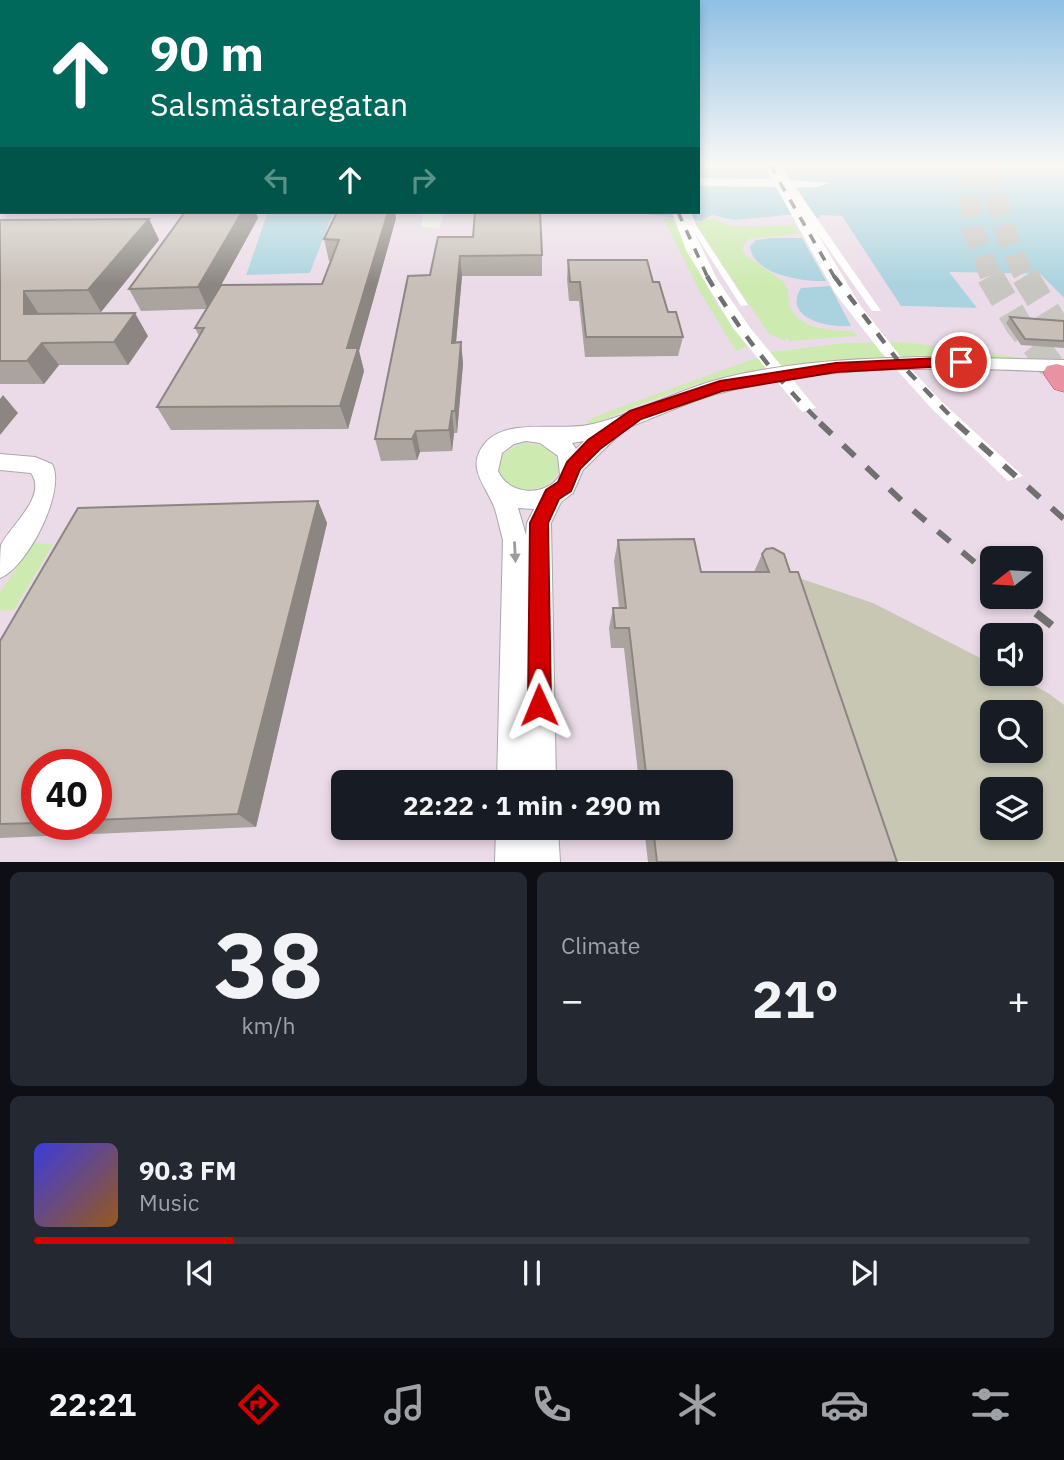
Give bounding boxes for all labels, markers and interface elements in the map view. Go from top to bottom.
text: 90 m [150,21,264,84]
icon: ahead [35,28,126,119]
text: Salsmästaregatan [150,83,408,125]
icon: left [258,161,296,199]
icon: ahead [331,161,369,199]
icon: right [404,161,442,199]
pin [931,332,991,392]
icon: arrive [942,343,980,381]
one-way arrow [510,541,521,563]
north arrow [980,546,1043,609]
map controls [980,546,1043,840]
button: sound [980,623,1043,686]
position arrow [502,668,576,742]
button: search [980,700,1043,763]
speed limit sign: 40 [21,749,112,840]
button: layers [980,777,1043,840]
text: 22:22 · 1 min · 290 m [403,788,661,822]
text: 38 [214,905,323,1023]
text: Climate [561,930,640,960]
text: 21° [752,965,839,1032]
text: − [561,975,584,1024]
text: + [1007,975,1030,1024]
text: km/h [241,1010,296,1040]
text: 90.3 FM [139,1153,237,1187]
text: Music [139,1187,199,1217]
icon: previous [181,1254,219,1292]
icon: pause [513,1254,551,1292]
icon: next [845,1254,883,1292]
icon: directions [234,1380,283,1429]
icon: music [380,1380,429,1429]
icon: phone [527,1380,576,1429]
icon: climate [673,1380,722,1429]
icon: car [820,1380,869,1429]
icon: filters [966,1380,1015,1429]
text: 22:21 [49,1383,136,1425]

